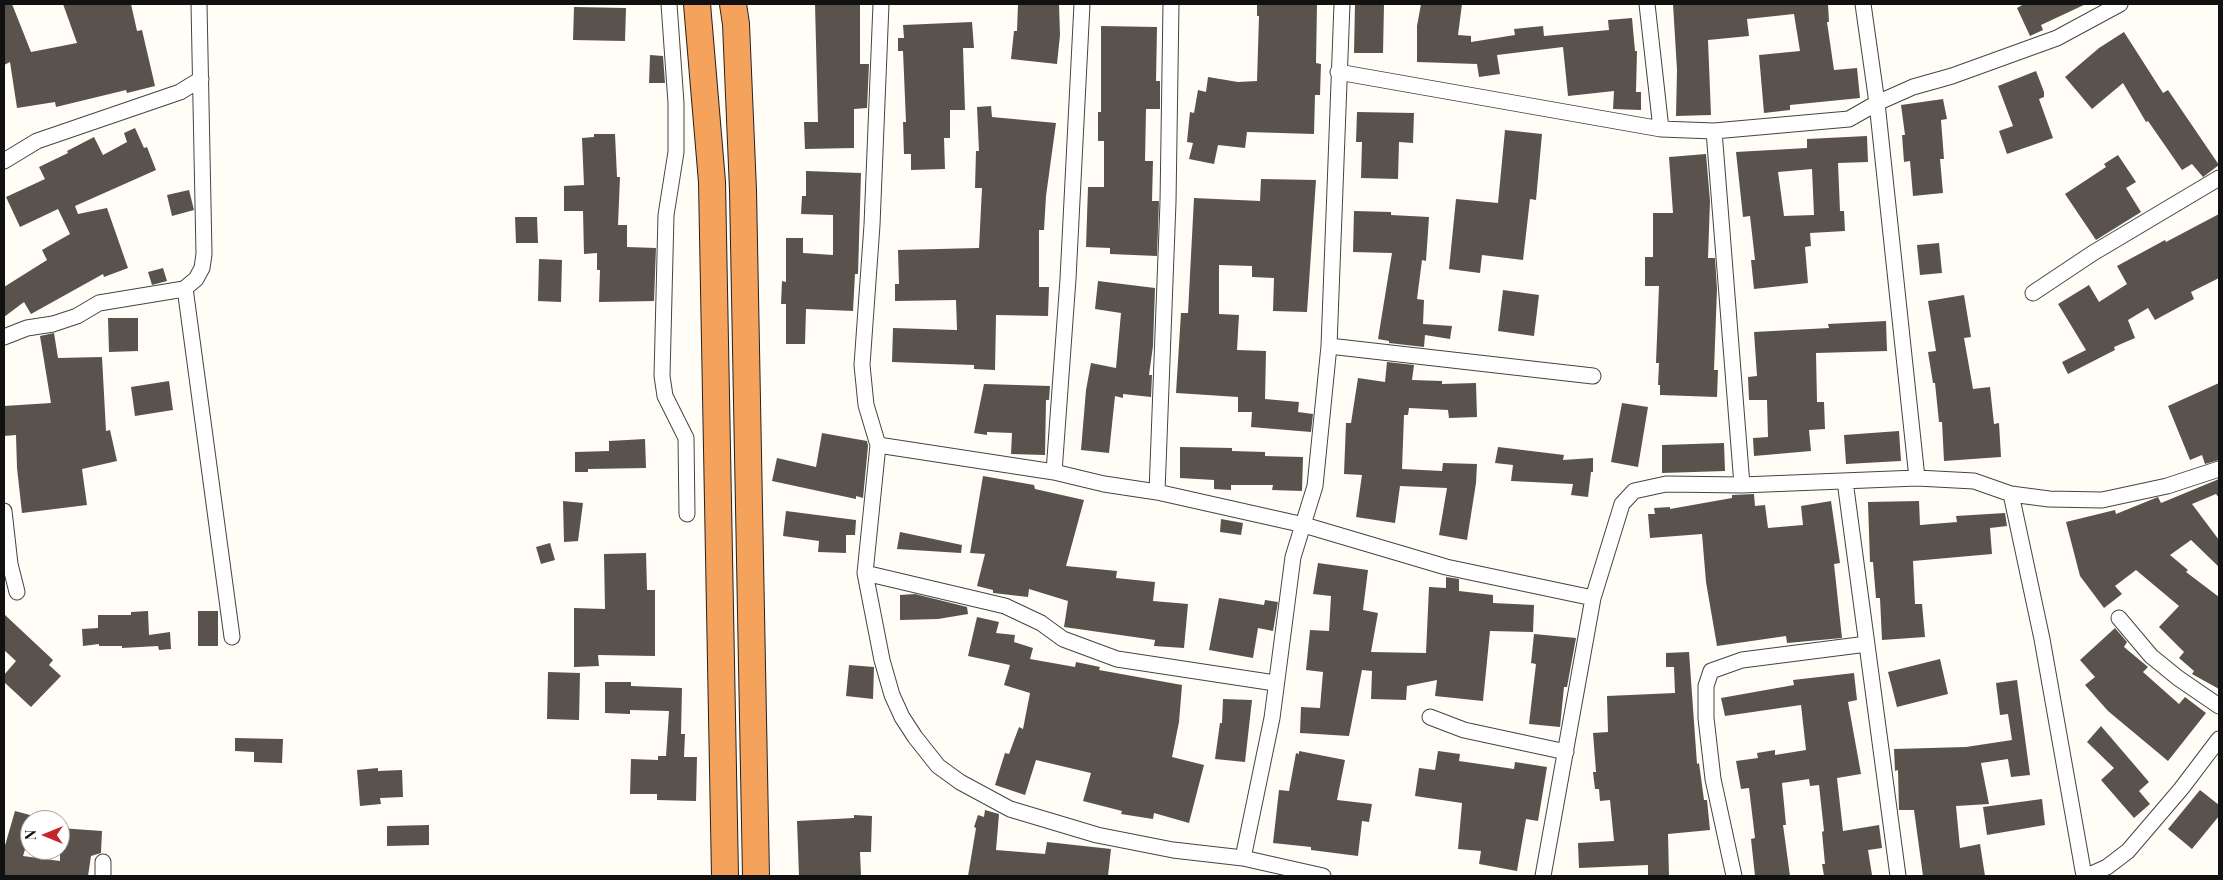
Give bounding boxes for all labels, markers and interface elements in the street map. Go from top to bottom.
north arrow [20,810,70,860]
text: N [21,830,40,840]

